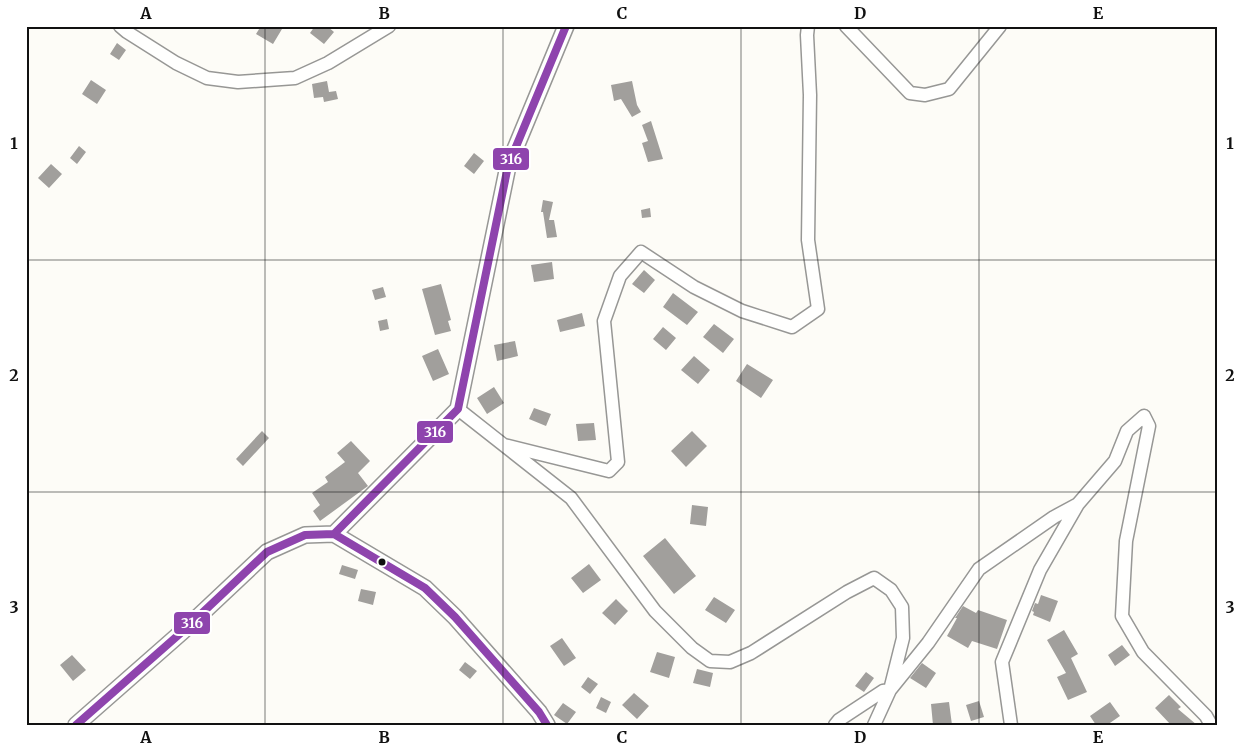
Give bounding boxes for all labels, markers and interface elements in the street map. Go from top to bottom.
text: A [139,3,152,23]
text: B [378,3,390,23]
text: C [617,3,627,23]
text: D [854,3,866,23]
text: E [1093,3,1104,23]
text: 1 [10,133,18,153]
text: 1 [1226,133,1234,153]
line badge: 316 [492,147,530,171]
text: 316 [500,150,522,168]
text: 2 [9,365,19,385]
text: 2 [1225,365,1235,385]
line badge: 316 [416,420,454,444]
text: 316 [424,423,446,441]
unlabelled marker [377,557,387,567]
text: 3 [9,597,19,617]
text: 3 [1225,597,1235,617]
line badge: 316 [173,611,211,635]
text: 316 [181,614,203,632]
text: A [139,727,152,747]
text: B [378,727,390,747]
text: C [617,727,627,747]
text: D [854,727,866,747]
text: E [1093,727,1104,747]

